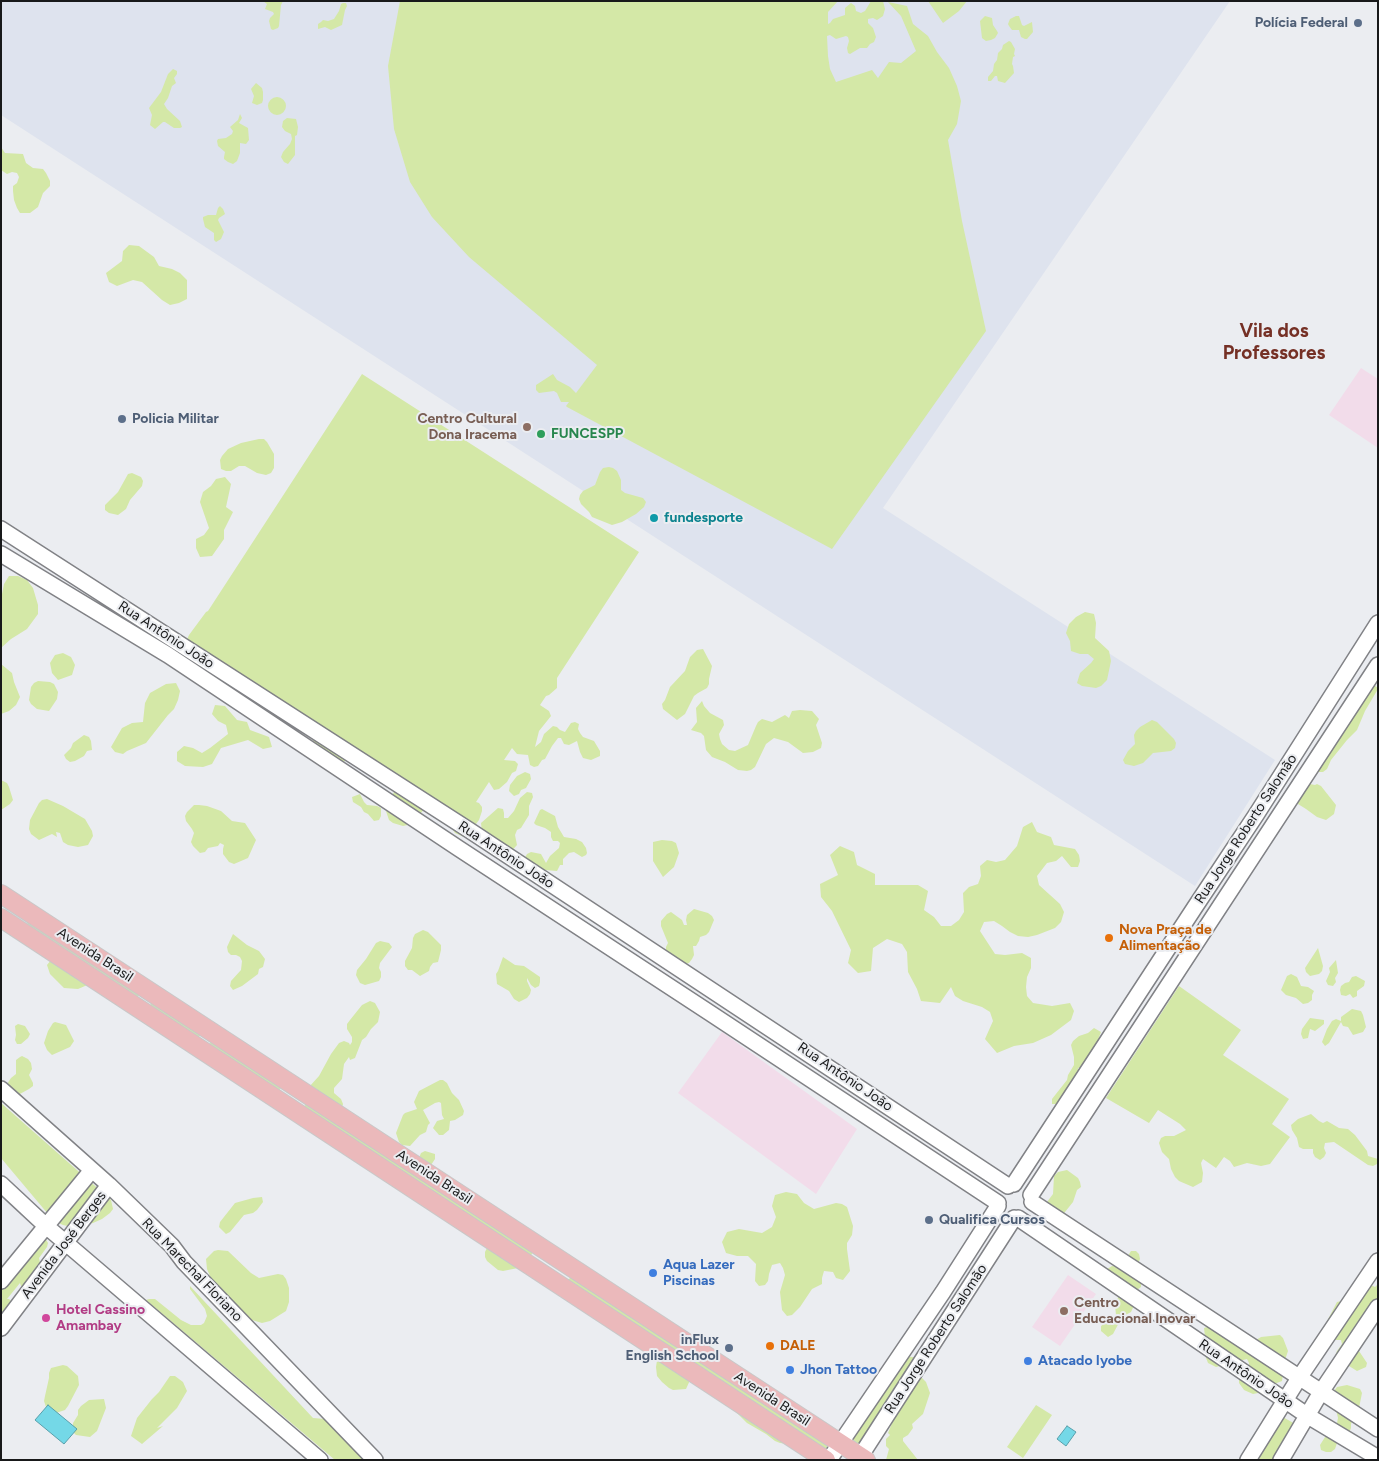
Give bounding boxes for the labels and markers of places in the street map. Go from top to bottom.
place label: Polícia Federal [1255,15,1348,31]
marker: Polícia Federal [1352,17,1364,29]
place label: Policia Militar [132,411,219,427]
place label: Centro Cultural Dona Iracema [417,411,517,444]
marker: Policia Militar [116,413,128,425]
marker: Centro Cultural Dona Iracema [521,421,533,433]
place label: FUNCESPP [551,426,623,442]
marker: FUNCESPP [535,428,547,440]
place label: fundesporte [664,510,743,526]
marker: fundesporte [648,512,660,524]
place label: Nova Praça de Alimentação [1119,922,1212,954]
marker: Nova Praça de Alimentação [1103,932,1115,944]
place label: Qualifica Cursos [939,1212,1045,1228]
marker: Qualifica Cursos [923,1214,935,1226]
place label: Aqua Lazer Piscinas [663,1257,735,1290]
marker: Aqua Lazer Piscinas [647,1267,659,1279]
place label: Centro Educacional Inovar [1074,1295,1195,1328]
place label: Hotel Cassino Amambay [56,1302,145,1334]
marker: Centro Educacional Inovar [1058,1305,1070,1317]
marker: Hotel Cassino Amambay [40,1312,52,1324]
place label: inFlux English School [626,1332,719,1364]
place label: DALE [780,1338,816,1354]
marker: DALE [764,1340,776,1352]
marker: inFlux English School [723,1342,735,1354]
place label: Atacado Iyobe [1038,1353,1132,1369]
marker: Atacado Iyobe [1022,1355,1034,1367]
place label: Jhon Tattoo [800,1362,877,1378]
marker: Jhon Tattoo [784,1364,796,1376]

